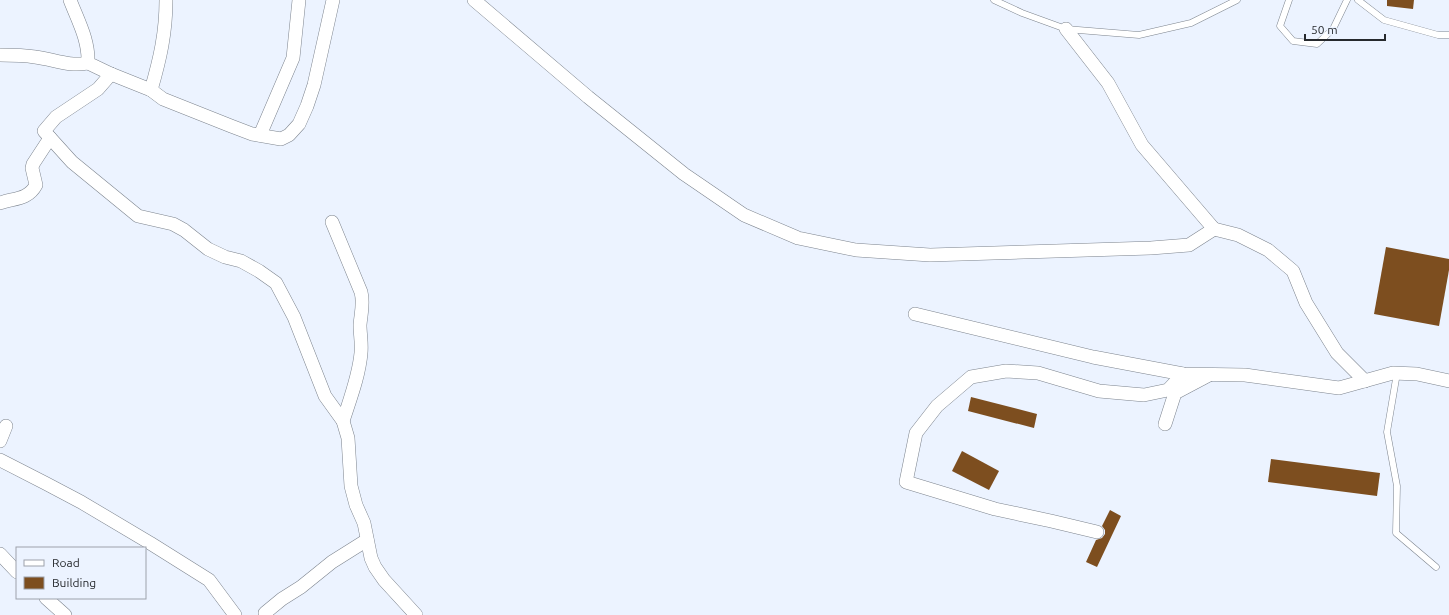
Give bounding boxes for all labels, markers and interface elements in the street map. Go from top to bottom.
scale bar [1305,16,1385,42]
text: 50 m [1311,23,1338,36]
legend [16,547,146,599]
text: Road [52,556,80,569]
text: Building [52,576,96,589]

